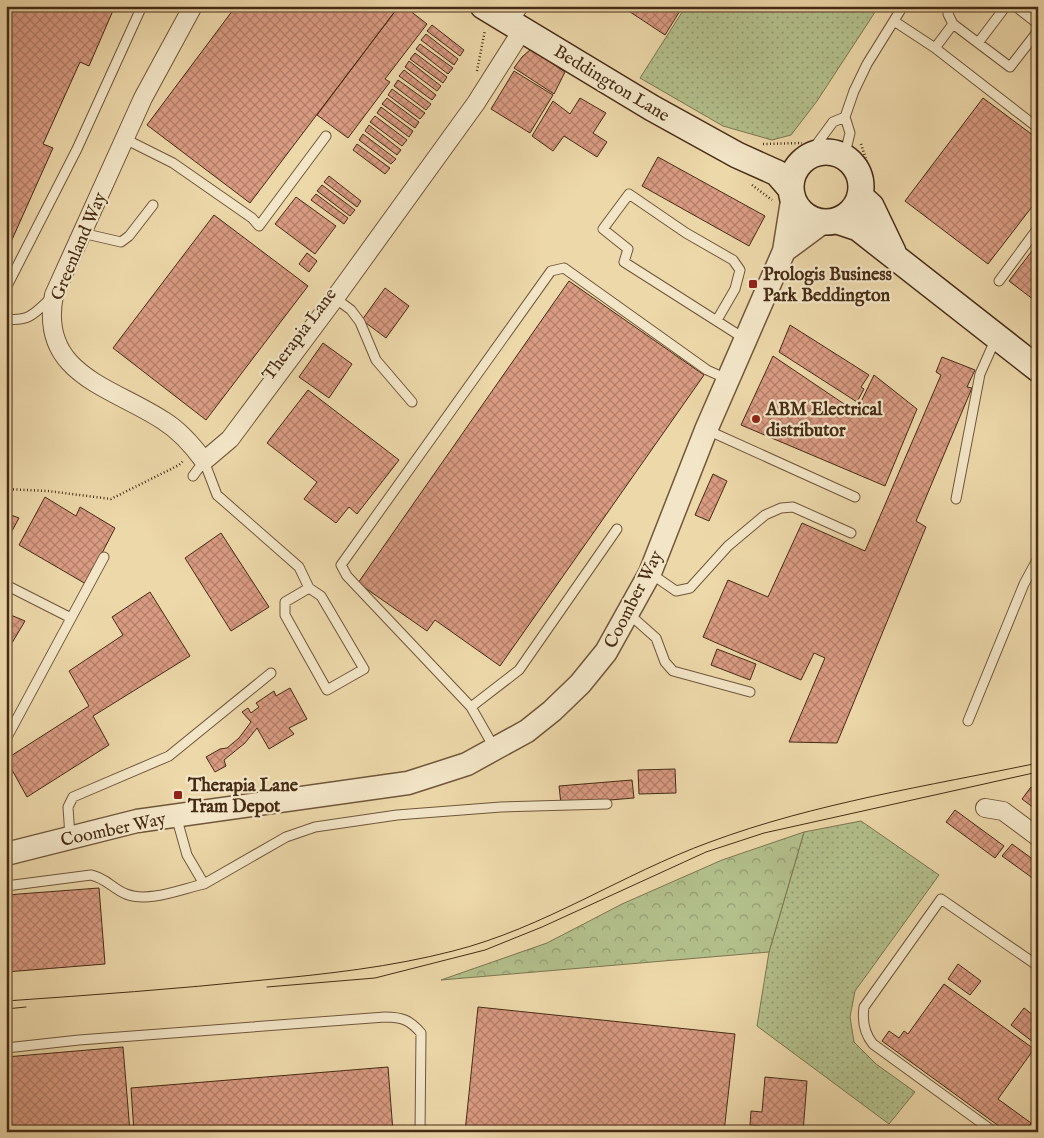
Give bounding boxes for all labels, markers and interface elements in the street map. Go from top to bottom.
street label: Beddington Lane [549,41,673,128]
street label: Greenland Way [46,189,113,304]
place label: Prologis Business Park Beddington [763,264,893,308]
marker: Prologis Business Park Beddington [747,278,759,290]
street label: Therapia Lane [258,284,342,386]
place label: ABM Electrical distributor [765,399,883,443]
marker: ABM Electrical distributor [750,413,762,425]
street label: Coomber Way [600,547,669,653]
place label: Therapia Lane Tram Depot [187,775,299,819]
marker: Therapia Lane Tram Depot [172,789,184,801]
street label: Coomber Way [59,808,168,853]

